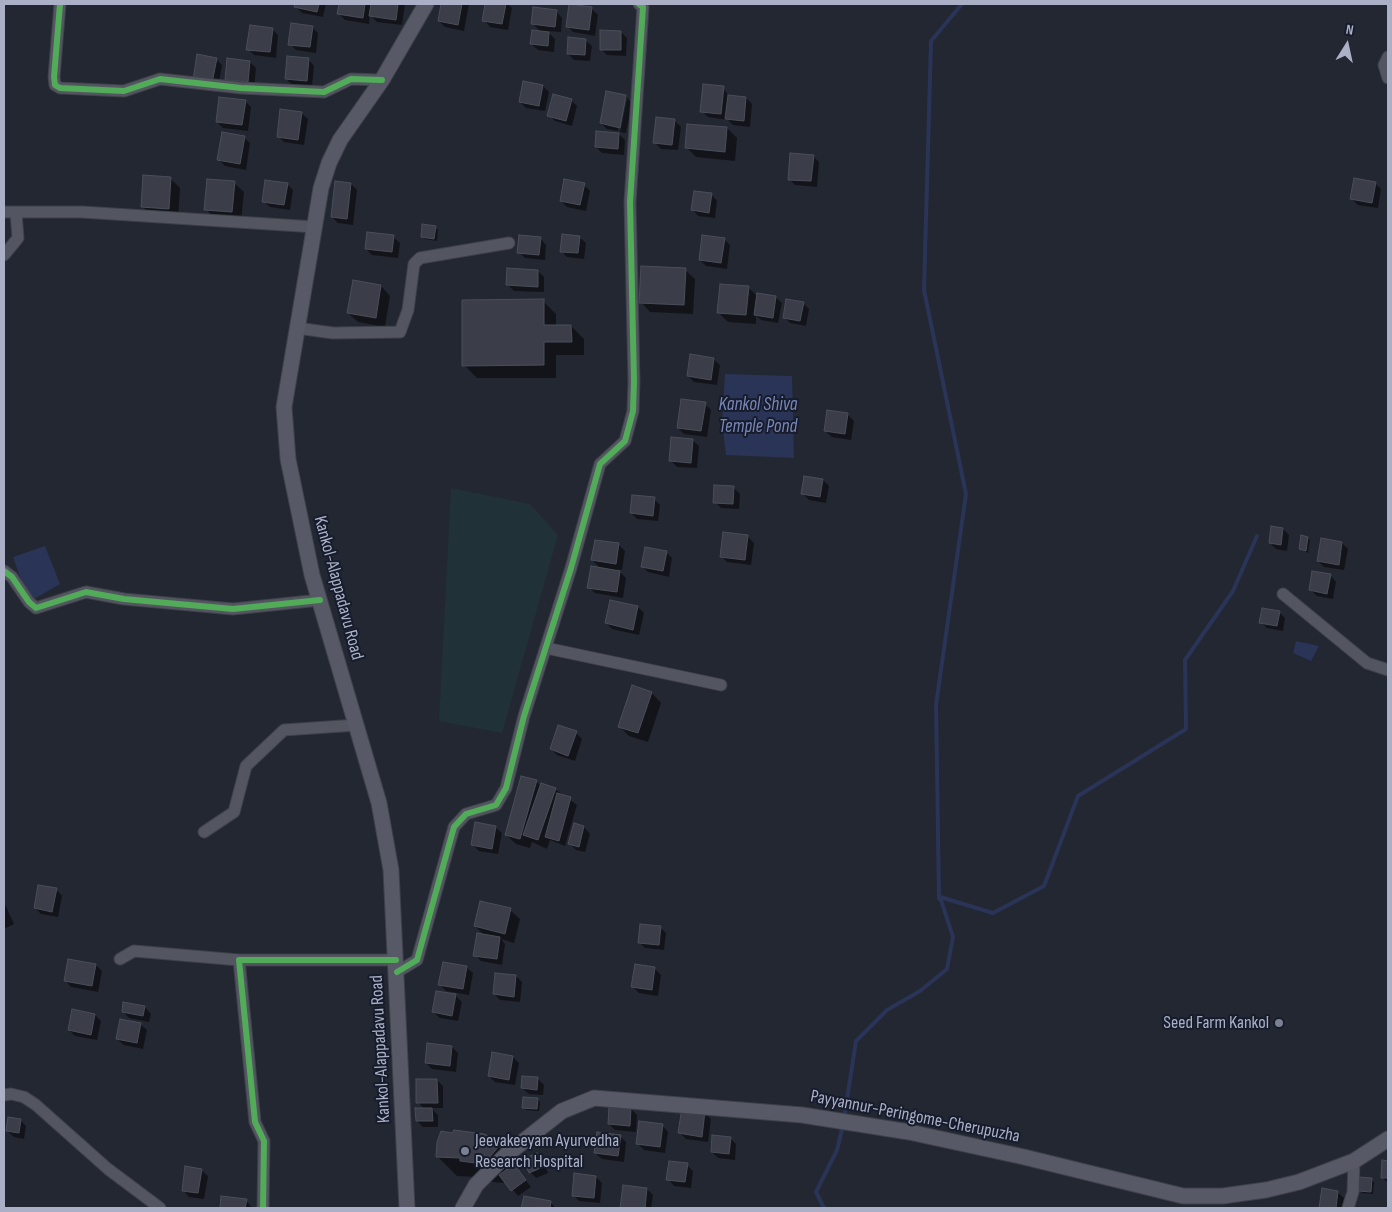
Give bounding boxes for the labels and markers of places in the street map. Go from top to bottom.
place label: Seed Farm Kankol [1163,1012,1269,1034]
marker: Seed Farm Kankol [1273,1017,1285,1029]
place label: Jeevakeeyam Ayurvedha Research Hospital [475,1130,619,1172]
marker: Jeevakeeyam Ayurvedha Research Hospital [459,1145,471,1157]

